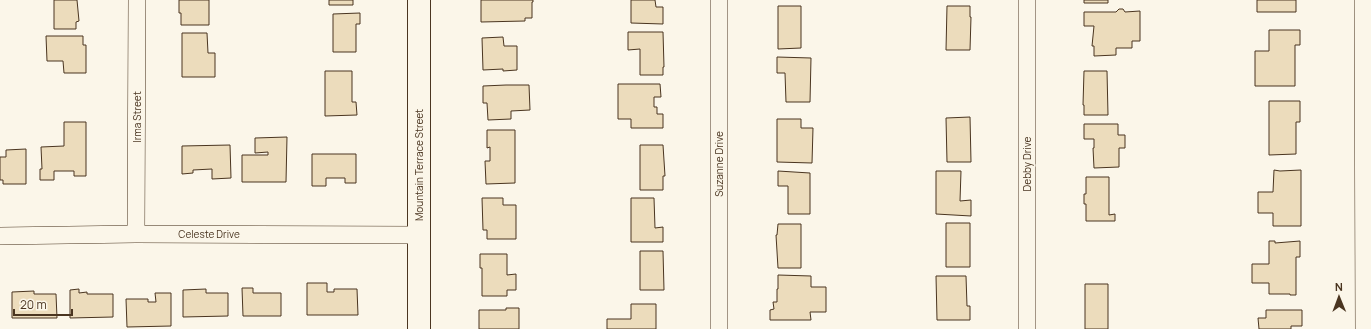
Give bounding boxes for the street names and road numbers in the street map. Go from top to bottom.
street label: Irma Street [130,91,144,143]
street label: Mountain Terrace Street [412,109,426,221]
street label: Suzanne Drive [712,131,726,197]
street label: Debby Drive [1020,136,1034,191]
street label: Celeste Drive [178,227,240,241]

